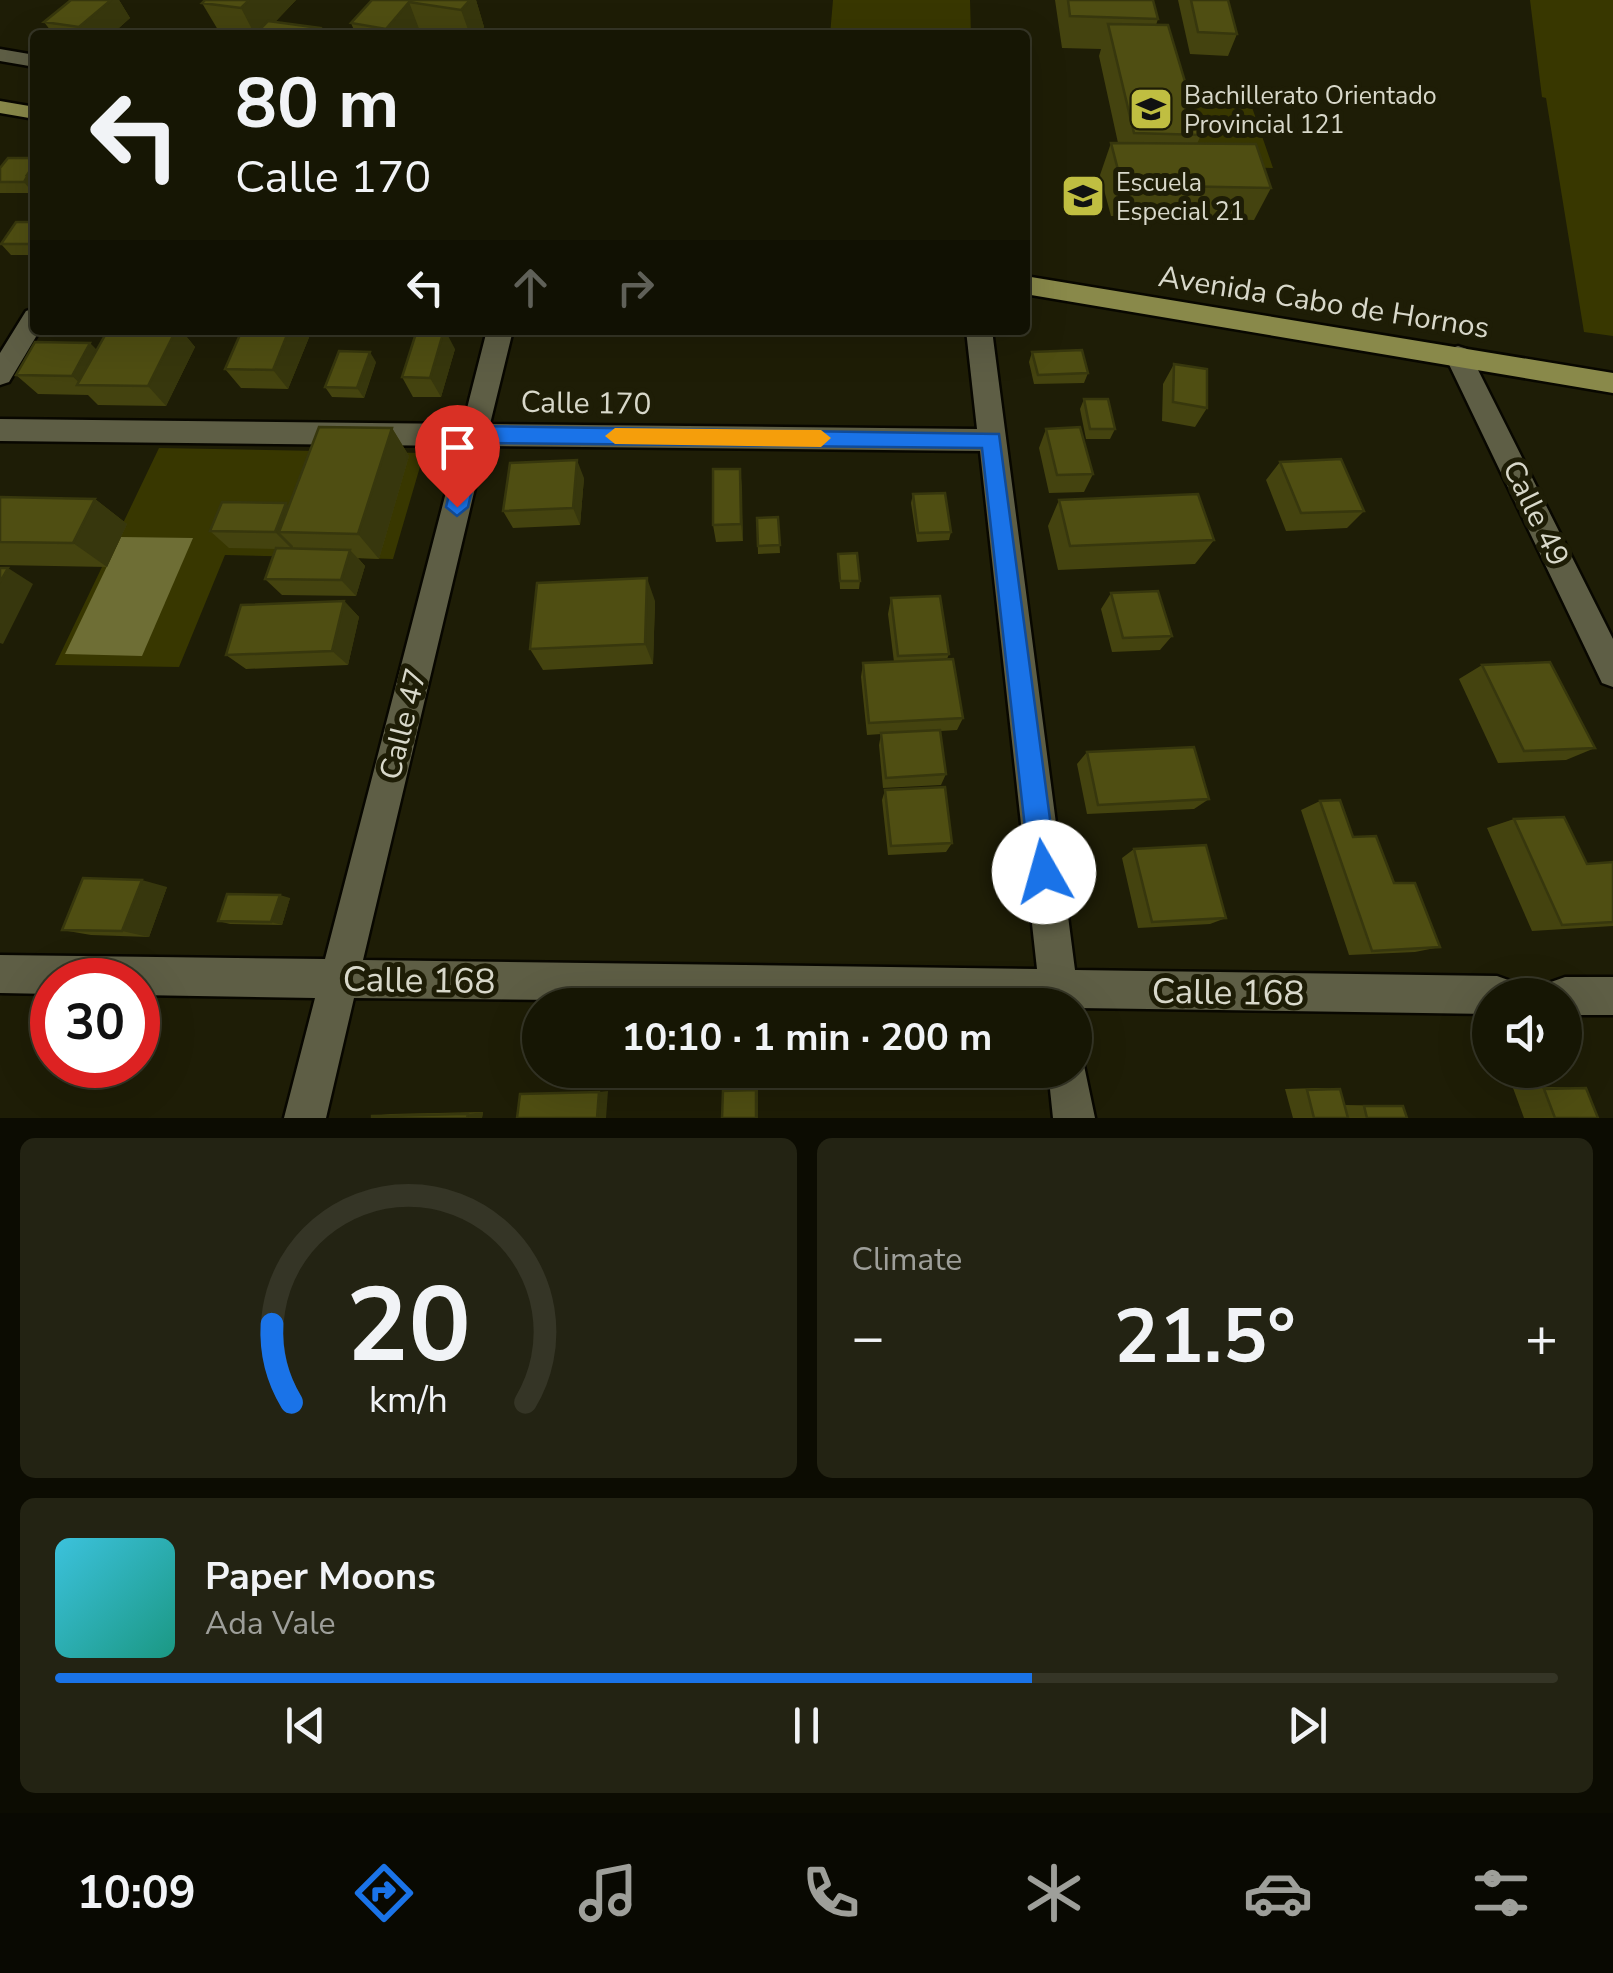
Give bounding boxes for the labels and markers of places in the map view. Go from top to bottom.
place label: Bachillerato Orientado Provincial 121 [1184,79,1437,142]
school or university icon: Bachillerato Orientado Provincial 121 [1128,86,1174,132]
place label: Escuela Especial 21 [1116,166,1245,229]
school or university icon: Escuela Especial 21 [1060,173,1106,219]
pin [415,405,500,508]

